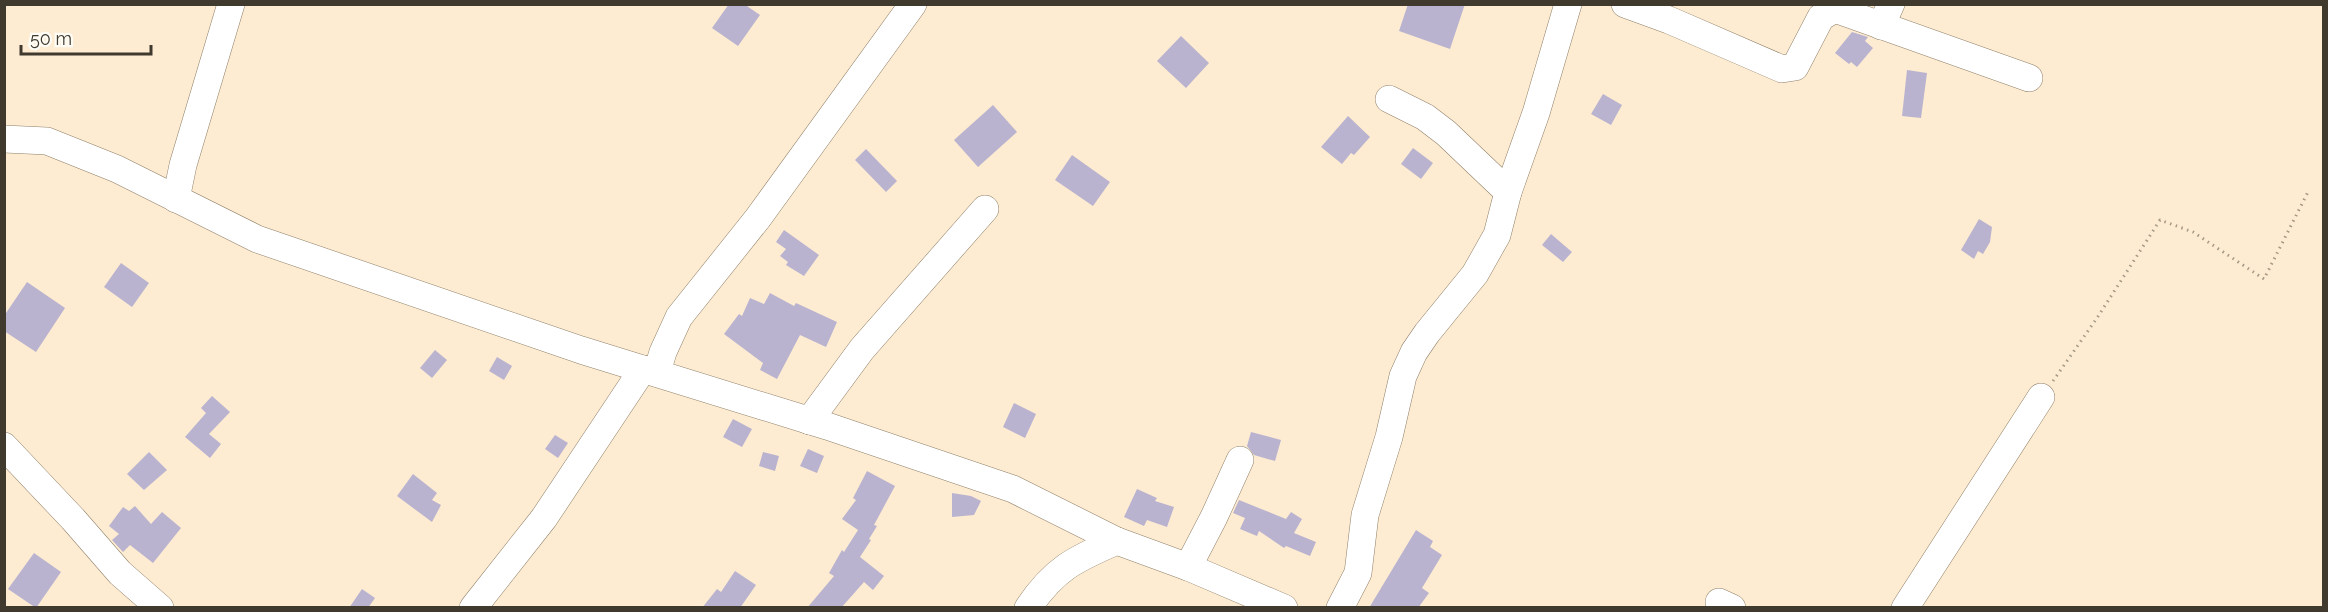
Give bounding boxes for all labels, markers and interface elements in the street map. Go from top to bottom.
scale bar [21,18,152,56]
text: 50 m [30,28,72,49]

